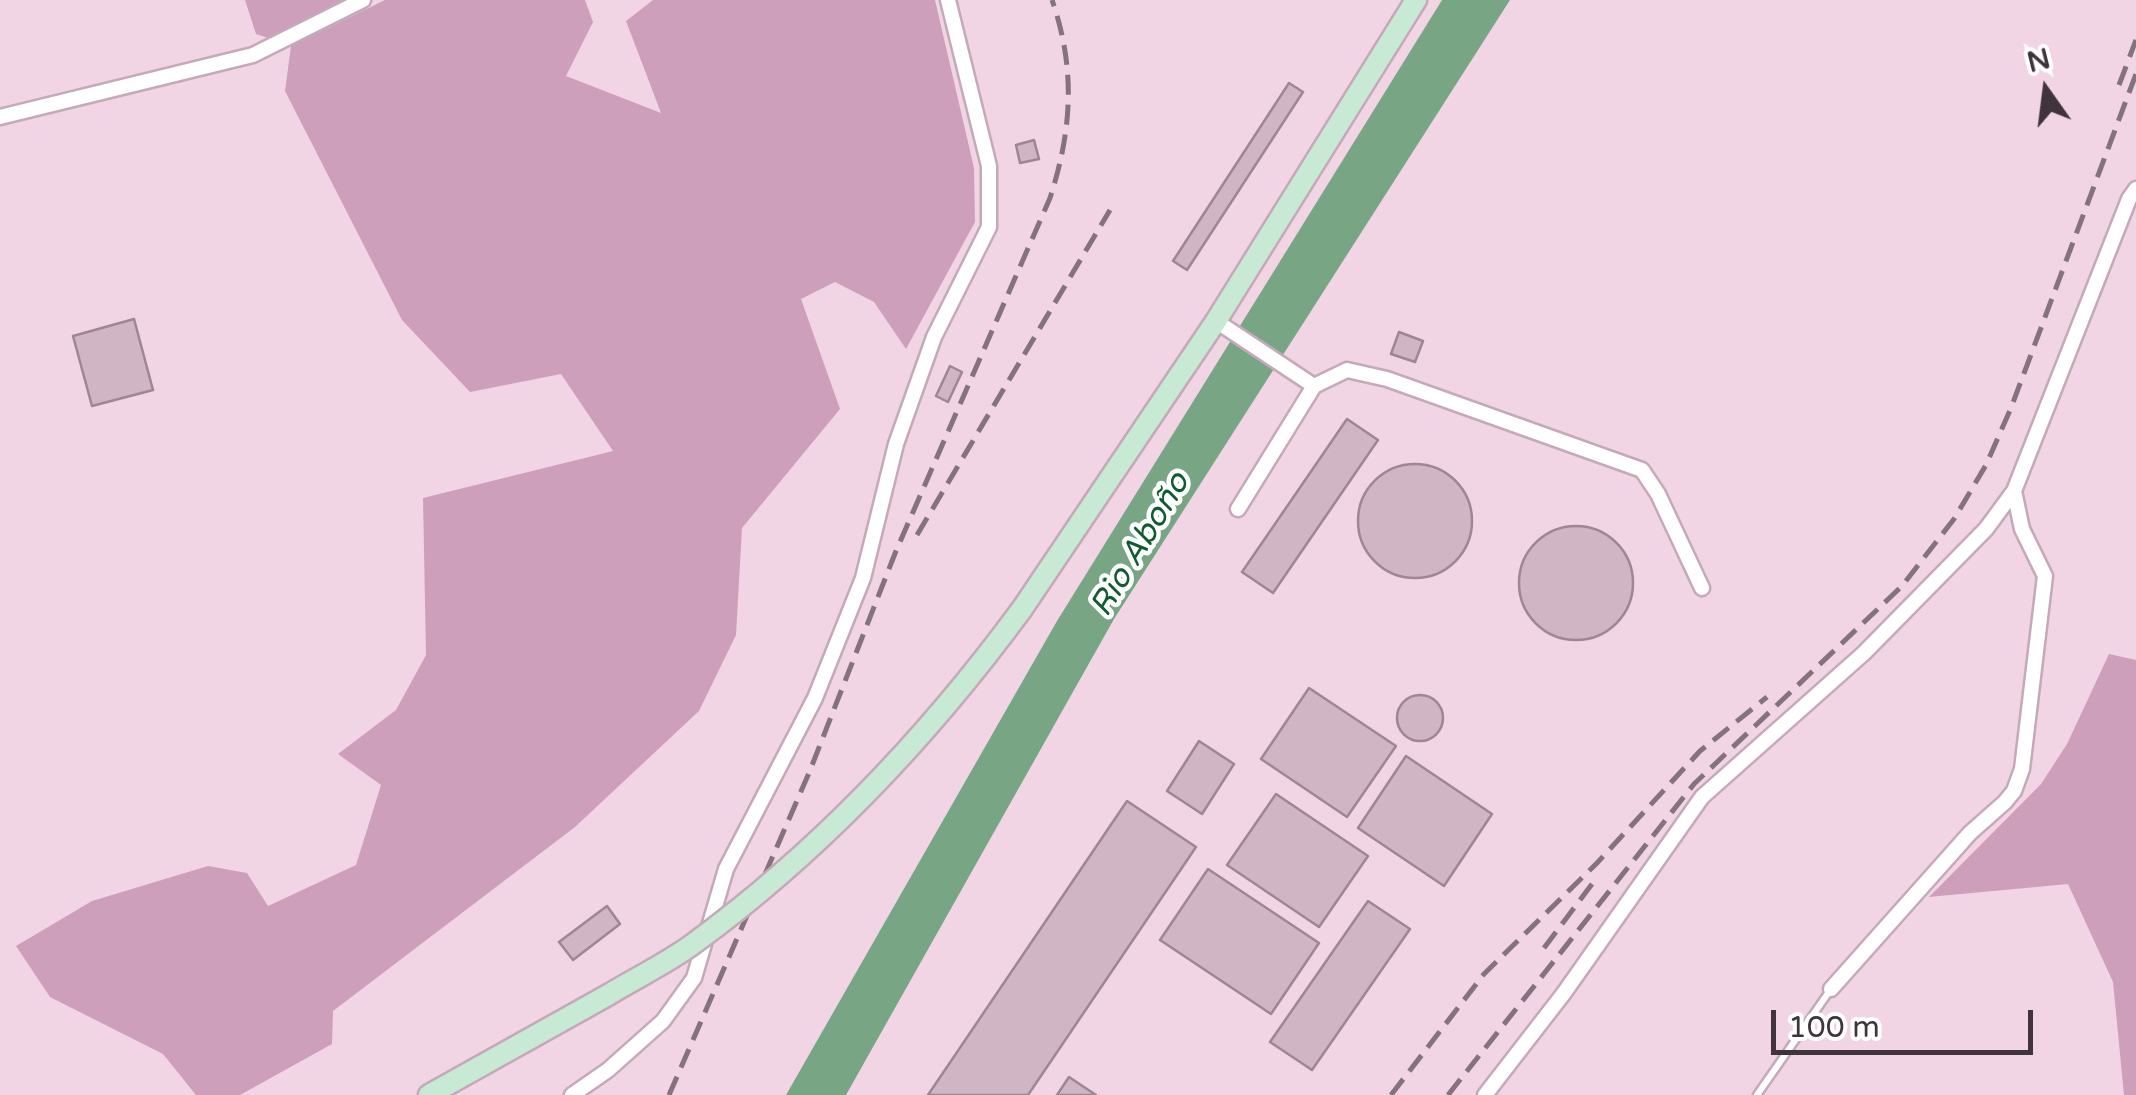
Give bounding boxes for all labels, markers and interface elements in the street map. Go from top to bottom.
north arrow [1996,40,2096,140]
text: N [2024,42,2054,80]
water label: Rio Aboño [1083,466,1199,624]
scale bar [1776,990,2038,1052]
text: 100 m [1788,1009,1880,1046]

